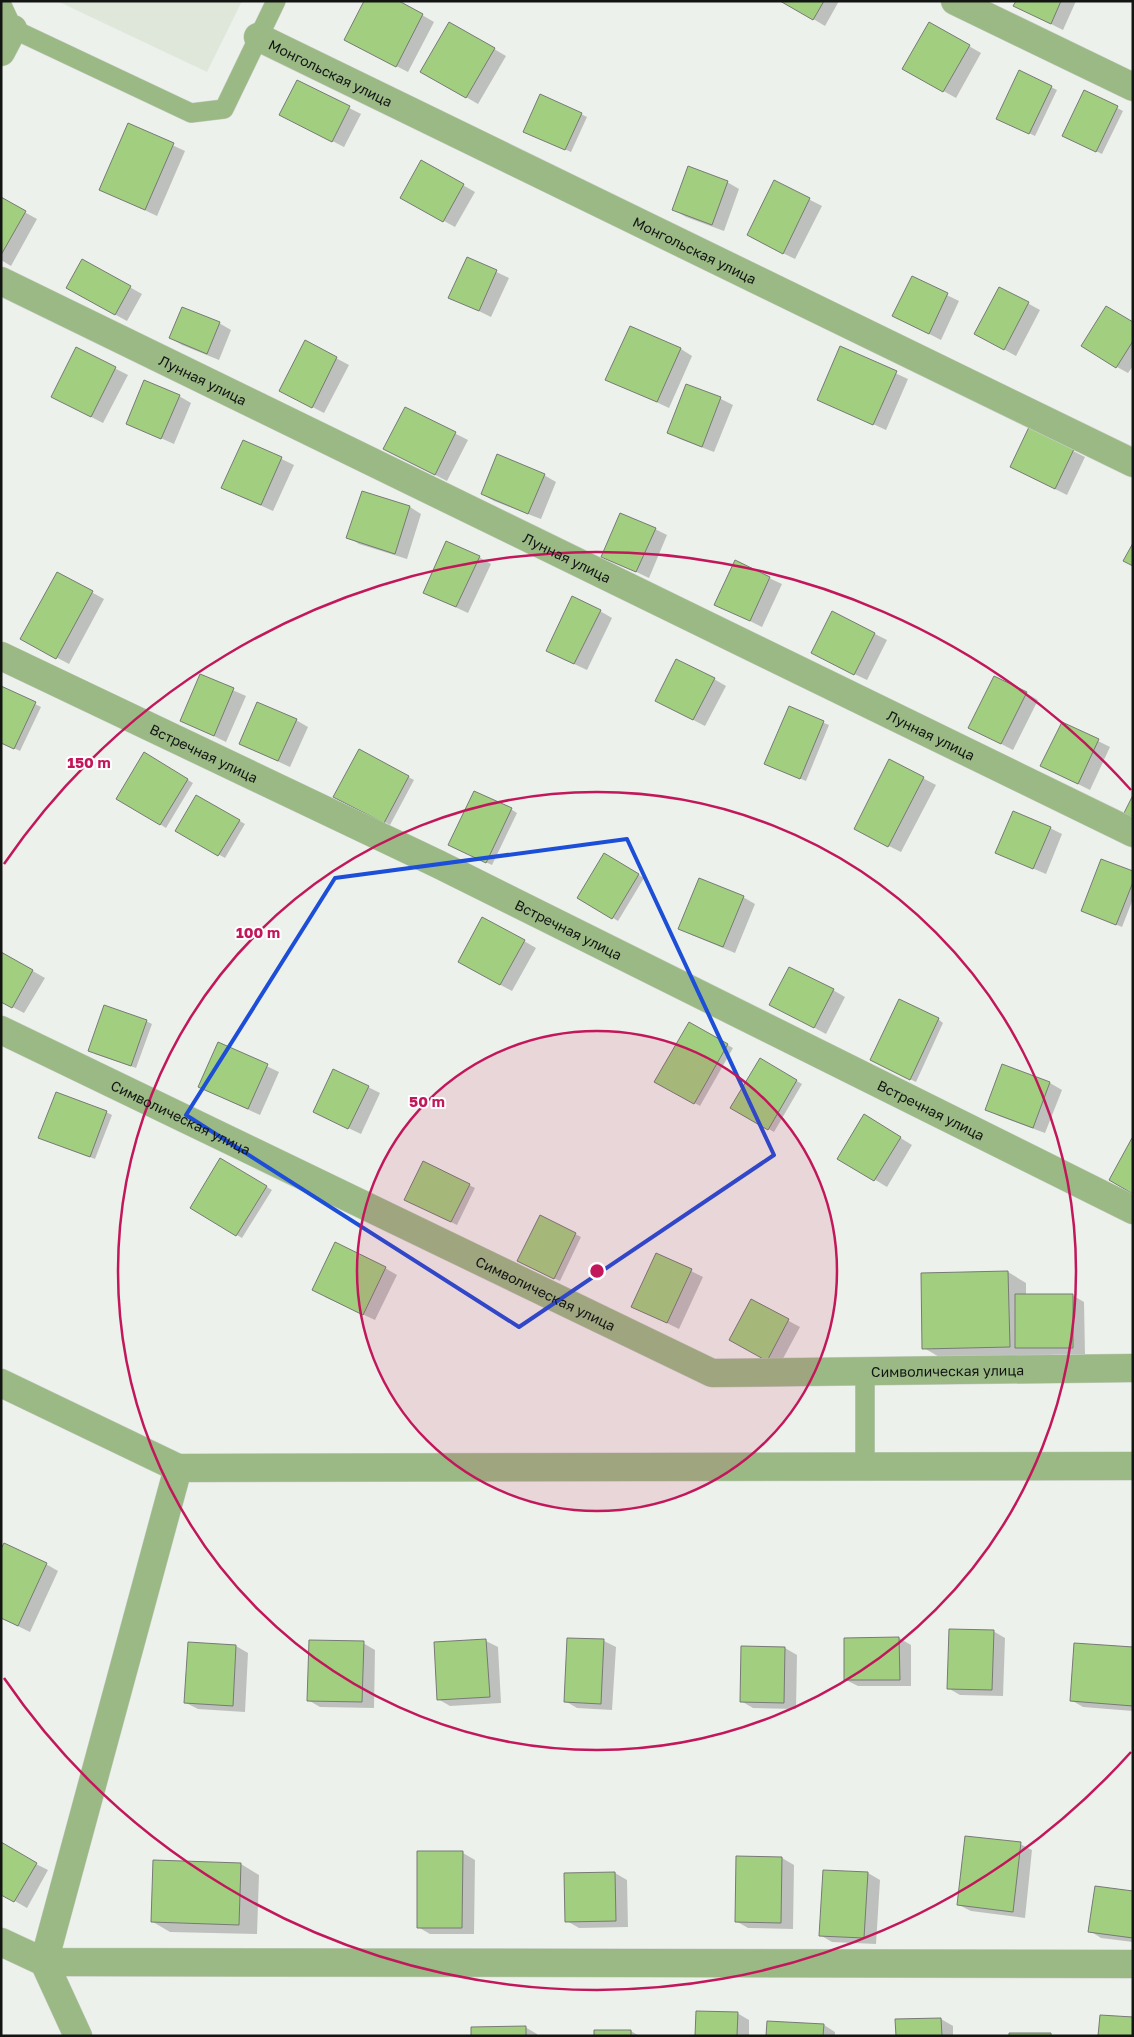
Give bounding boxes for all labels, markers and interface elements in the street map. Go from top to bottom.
street label: Монгольская улица [266,35,395,110]
street label: Монгольская улица [630,212,760,287]
street label: Лунная улица [157,351,250,408]
street label: Лунная улица [521,529,614,586]
street label: Лунная улица [885,706,978,763]
street label: Встречная улица [147,720,261,786]
text: 150 m [67,753,111,771]
street label: Встречная улица [512,895,625,963]
text: 100 m [236,923,280,941]
street label: Символическая улица [109,1076,254,1158]
street label: Встречная улица [875,1076,988,1143]
text: 50 m [409,1092,445,1110]
street label: Символическая улица [473,1252,619,1334]
centre of rings [588,1262,606,1280]
street label: Символическая улица [871,1361,1024,1380]

